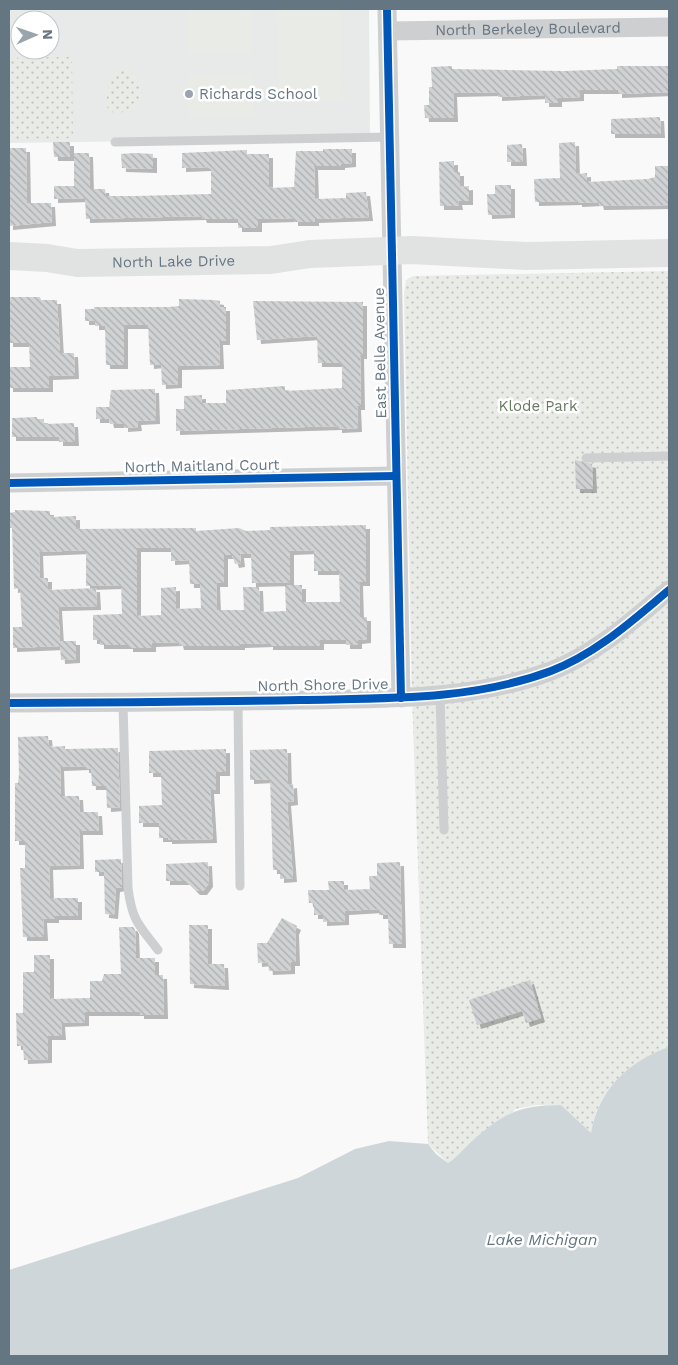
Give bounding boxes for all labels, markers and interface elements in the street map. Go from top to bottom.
north arrow [10,10,60,60]
street label: North Berkeley Boulevard [435,19,621,39]
text: N [40,29,56,40]
place label: Richards School [199,85,318,103]
marker: Richards School [183,88,195,100]
street label: North Lake Drive [112,252,235,271]
street label: East Belle Avenue [370,287,390,419]
park label: Klode Park [499,397,578,415]
street label: North Maitland Court [124,456,280,476]
street label: North Shore Drive [257,675,389,695]
water label: Lake Michigan [487,1230,597,1249]

